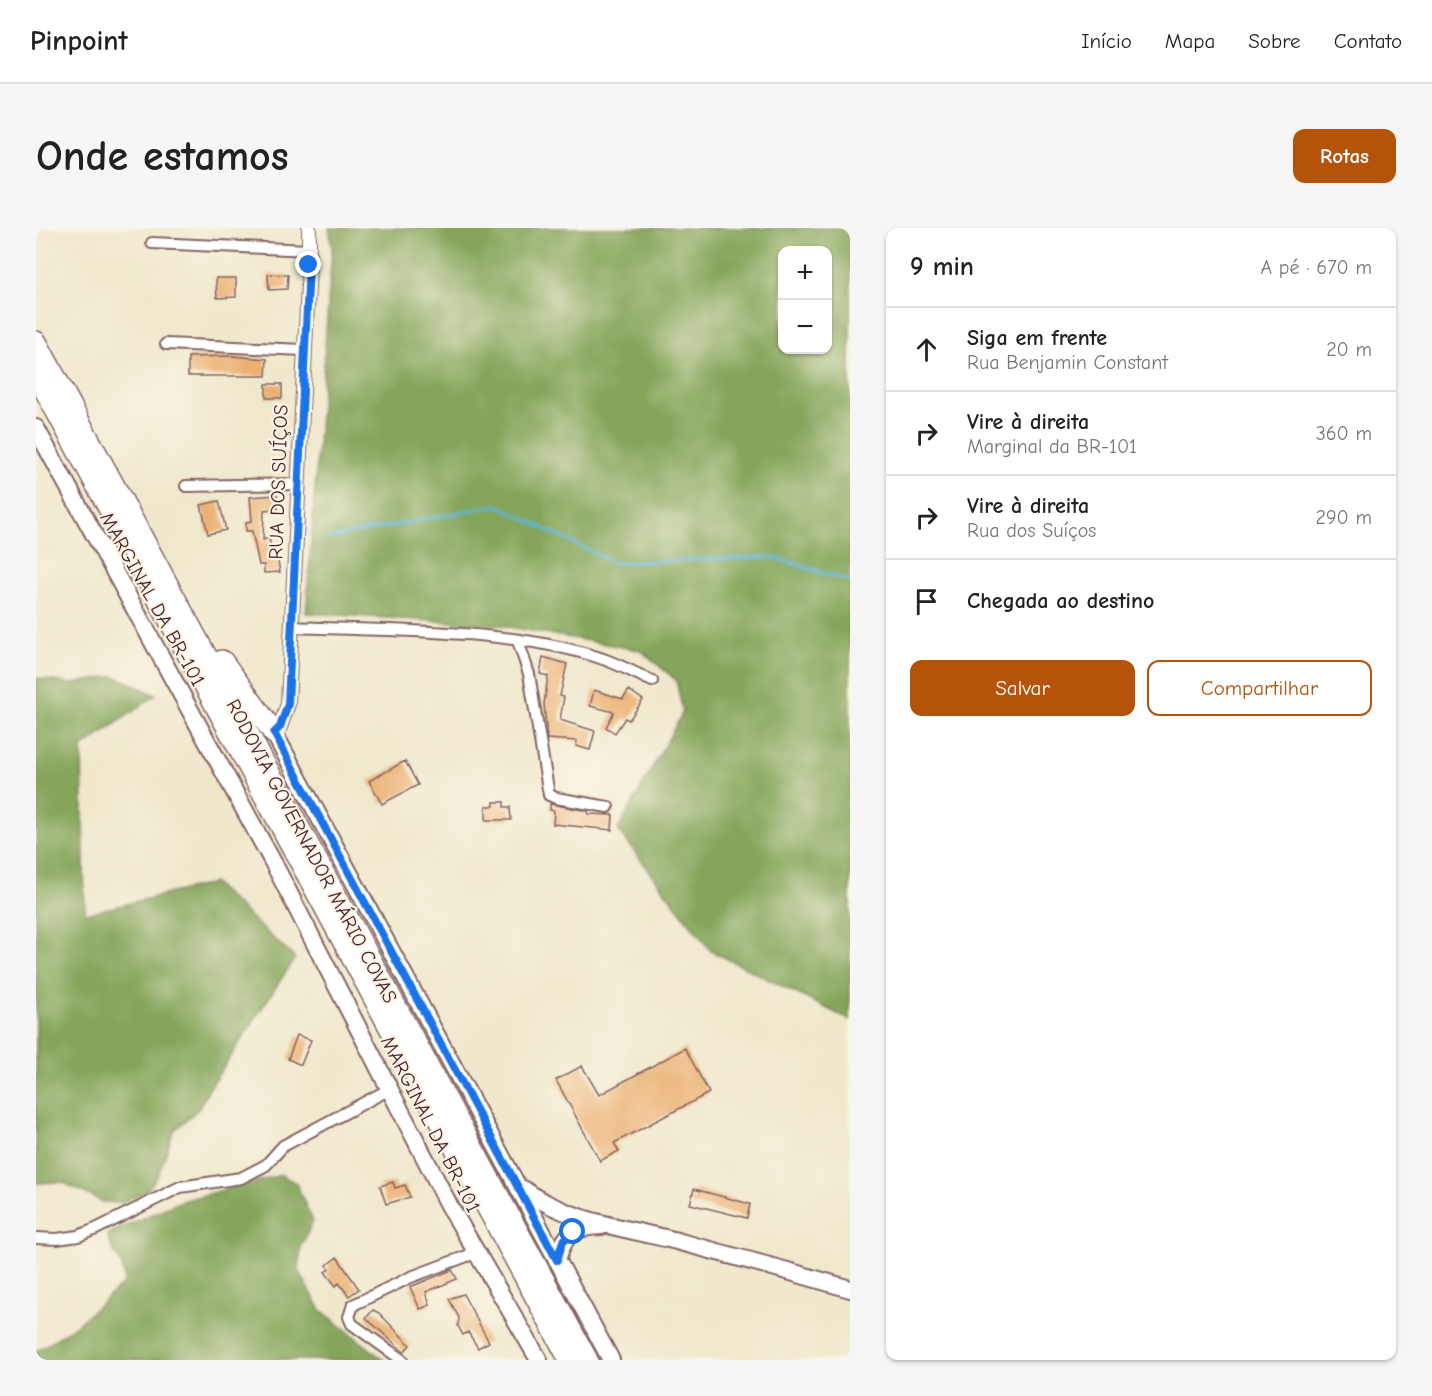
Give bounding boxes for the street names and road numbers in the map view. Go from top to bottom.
street label: RUA DOS SUÍÇOS [264,404,293,560]
street label: MARGINAL DA BR-101 [95,508,210,690]
street label: RODOVIA GOVERNADOR MÁRIO COVAS [221,695,403,1007]
street label: MARGINAL DA BR-101 [376,1032,485,1216]

